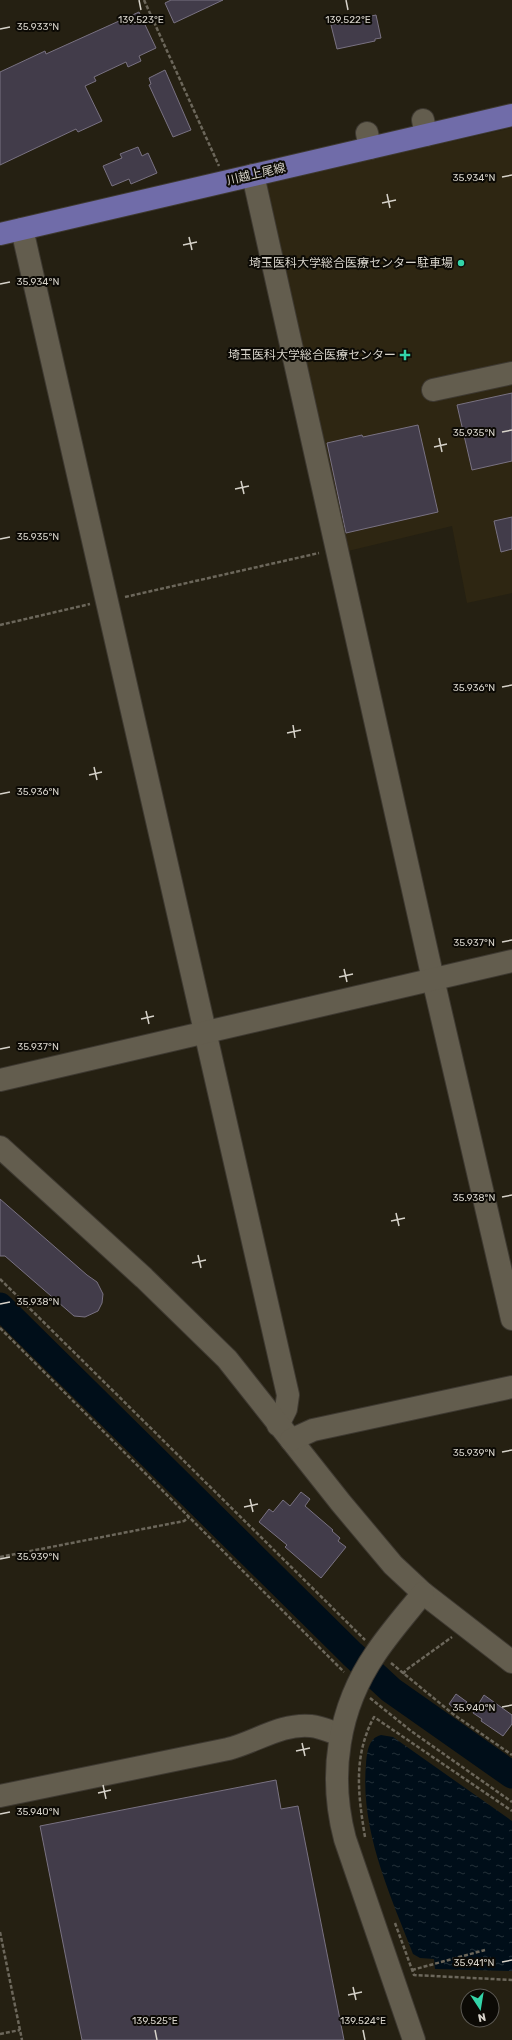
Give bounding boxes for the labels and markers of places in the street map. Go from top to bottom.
place label: 埼玉医科大学総合医療センター駐車場 [249,256,453,270]
marker: 埼玉医科大学総合医療センター駐車場 [456,258,466,268]
place label: 埼玉医科大学総合医療センター [228,348,396,362]
marker: 埼玉医科大学総合医療センター [399,349,411,361]

